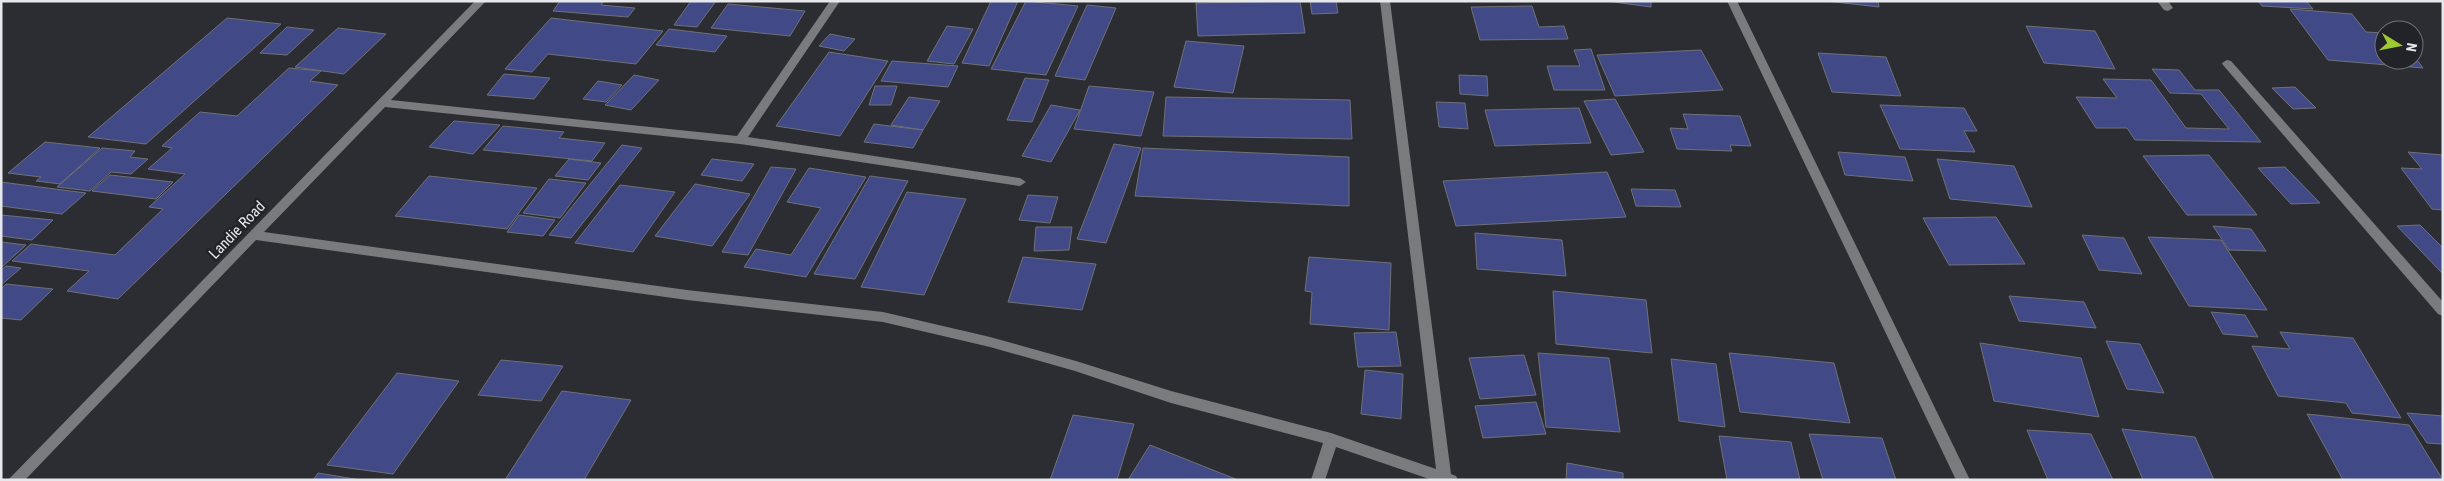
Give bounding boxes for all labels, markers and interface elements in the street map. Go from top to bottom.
north arrow [2374,20,2424,70]
text: N [2403,42,2420,53]
street label: Landie Road [205,197,269,263]

